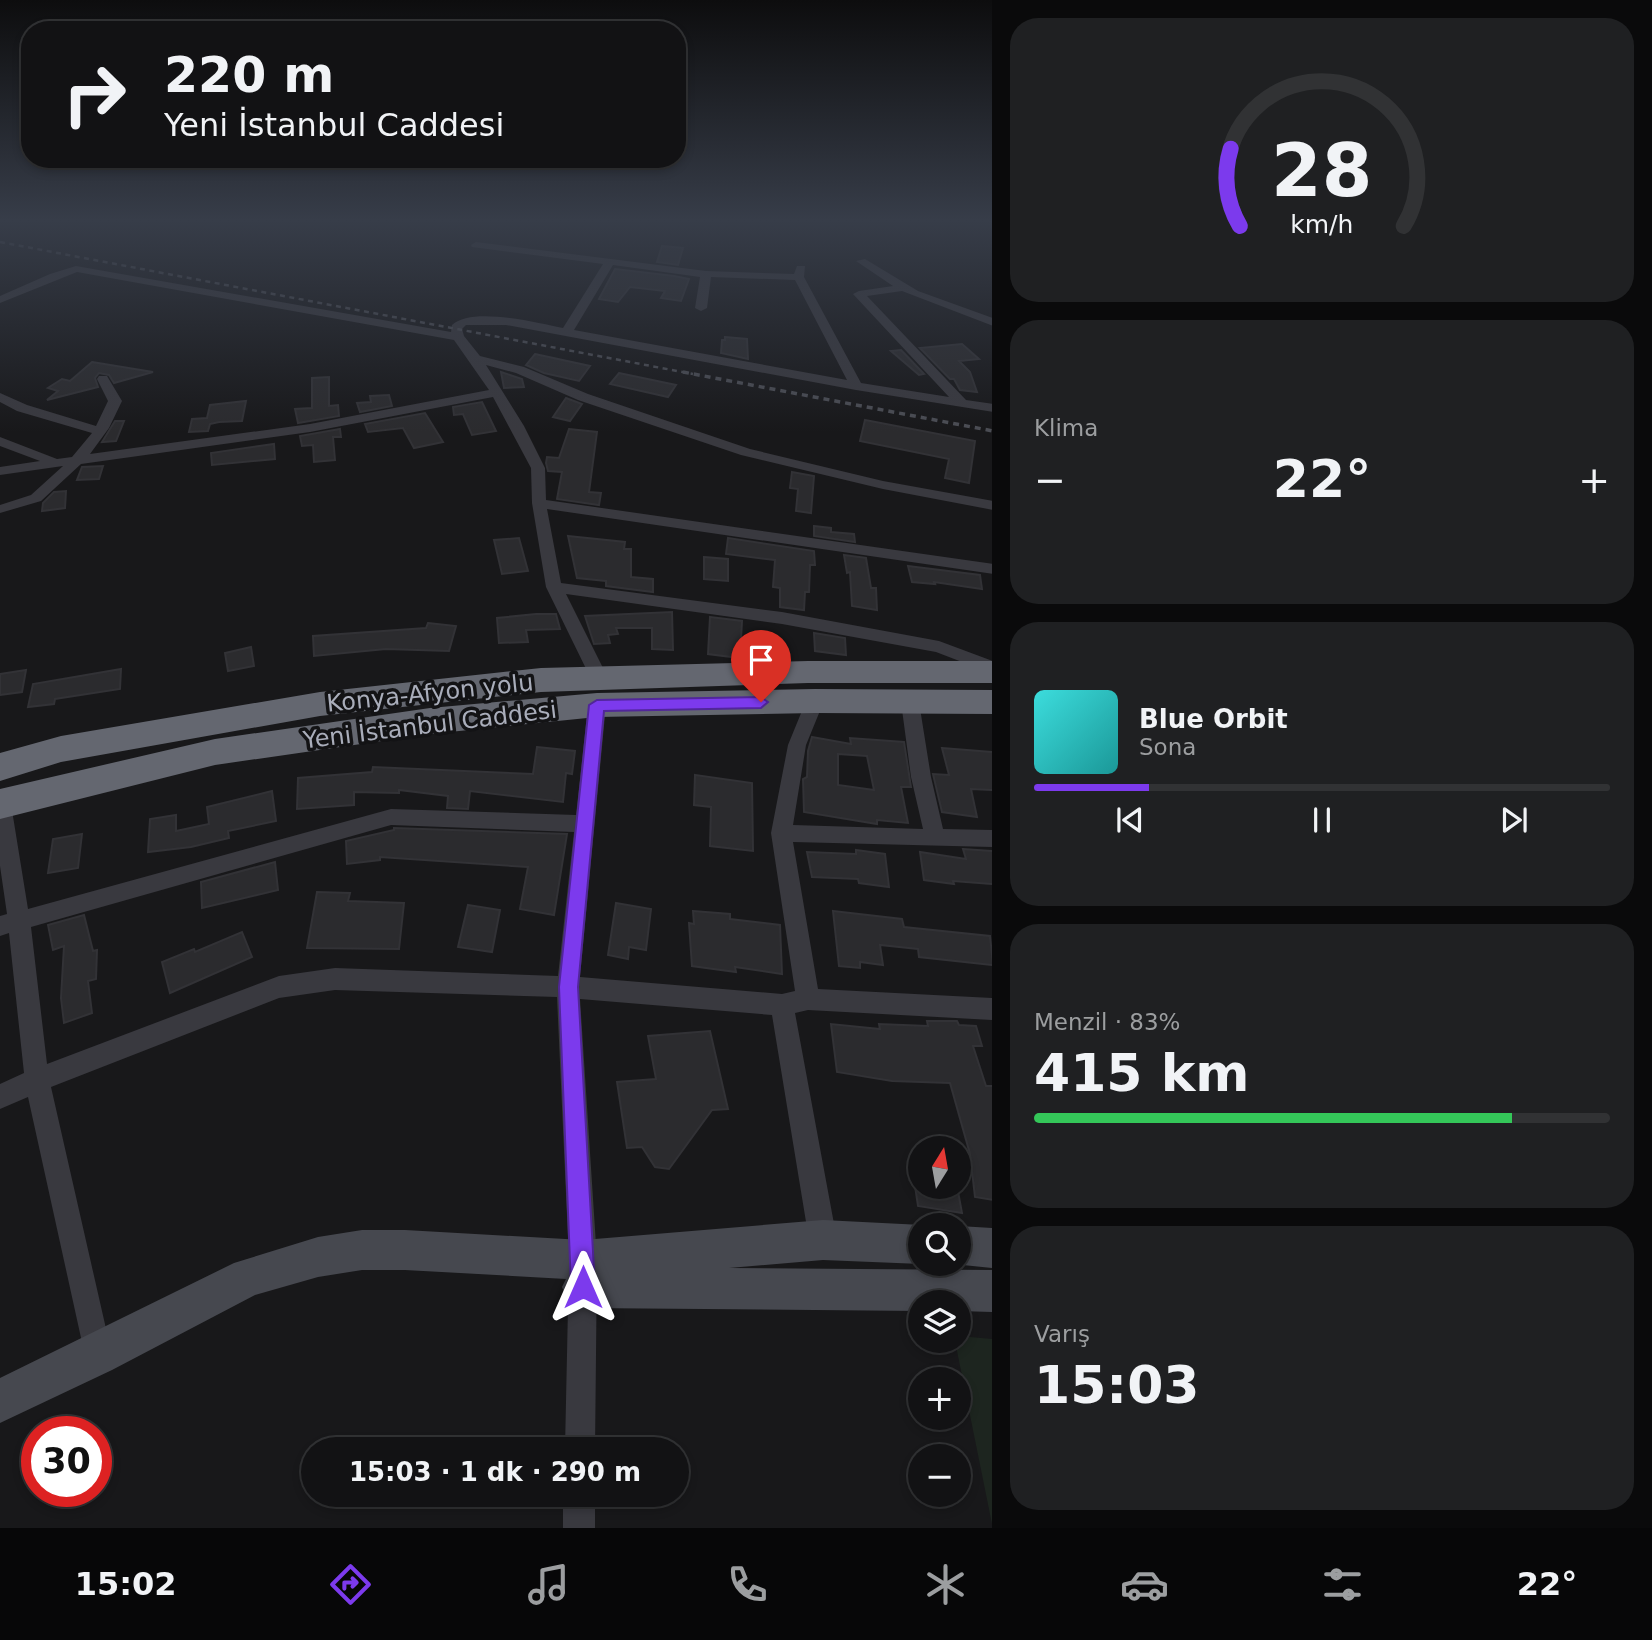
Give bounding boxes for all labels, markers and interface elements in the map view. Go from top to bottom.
text: 220 m [164,47,334,104]
icon: right [49,49,140,140]
text: Yeni İstanbul Caddesi [164,106,504,144]
text: 28 [1271,128,1373,213]
text: km/h [1290,210,1354,239]
text: Klima [1034,415,1098,441]
text: 22° [1273,449,1371,509]
text: − [1034,458,1066,502]
text: + [1578,458,1610,502]
pin [731,630,791,702]
icon: arrive [742,641,780,679]
street label: Konya-Afyon yolu [325,668,535,718]
street label: Yeni İstanbul Caddesi [300,695,558,755]
text: Blue Orbit [1139,704,1288,734]
text: Sona [1139,734,1196,760]
icon: previous [1111,801,1149,839]
icon: pause [1303,801,1341,839]
icon: next [1495,801,1533,839]
text: Menzil · 83% [1034,1009,1180,1035]
text: 415 km [1034,1043,1249,1103]
north arrow [908,1136,971,1199]
map controls [908,1136,971,1507]
button: search [908,1213,971,1276]
position arrow [546,1250,620,1324]
button: layers [908,1290,971,1353]
text: Varış [1034,1321,1090,1347]
text: 15:03 [1034,1355,1200,1415]
button: + [908,1367,971,1430]
speed limit sign: 30 [21,1416,112,1507]
button: − [908,1444,971,1507]
text: 15:03 · 1 dk · 290 m [349,1457,641,1487]
icon: directions [326,1560,375,1609]
icon: music [524,1560,573,1609]
icon: phone [723,1560,772,1609]
icon: climate [921,1560,970,1609]
icon: car [1120,1560,1169,1609]
icon: filters [1318,1560,1367,1609]
text: 15:02 [75,1565,177,1603]
text: 22° [1517,1565,1577,1603]

